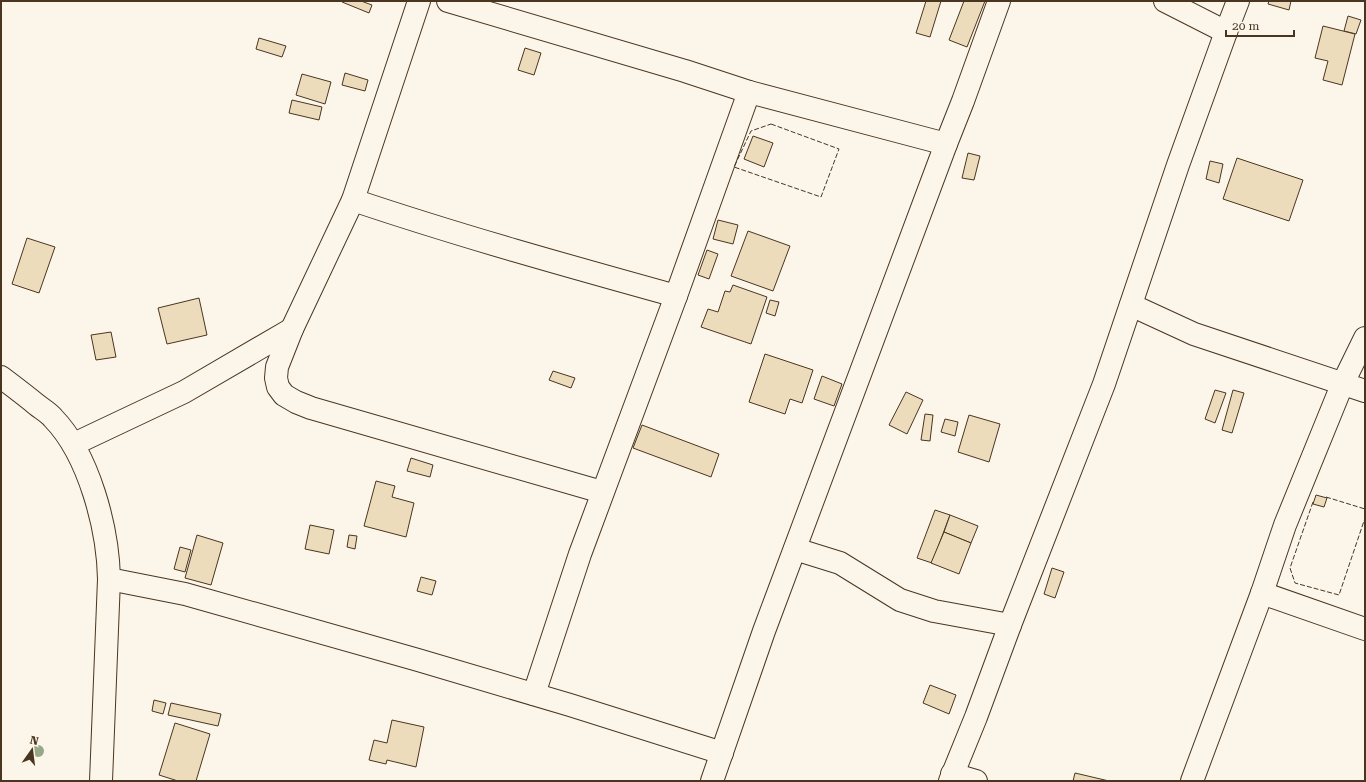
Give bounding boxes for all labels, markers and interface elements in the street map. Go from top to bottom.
scale bar [1226,12,1294,38]
text: 20 m [1232,19,1259,33]
north arrow [12,730,52,770]
text: N [29,733,40,748]

